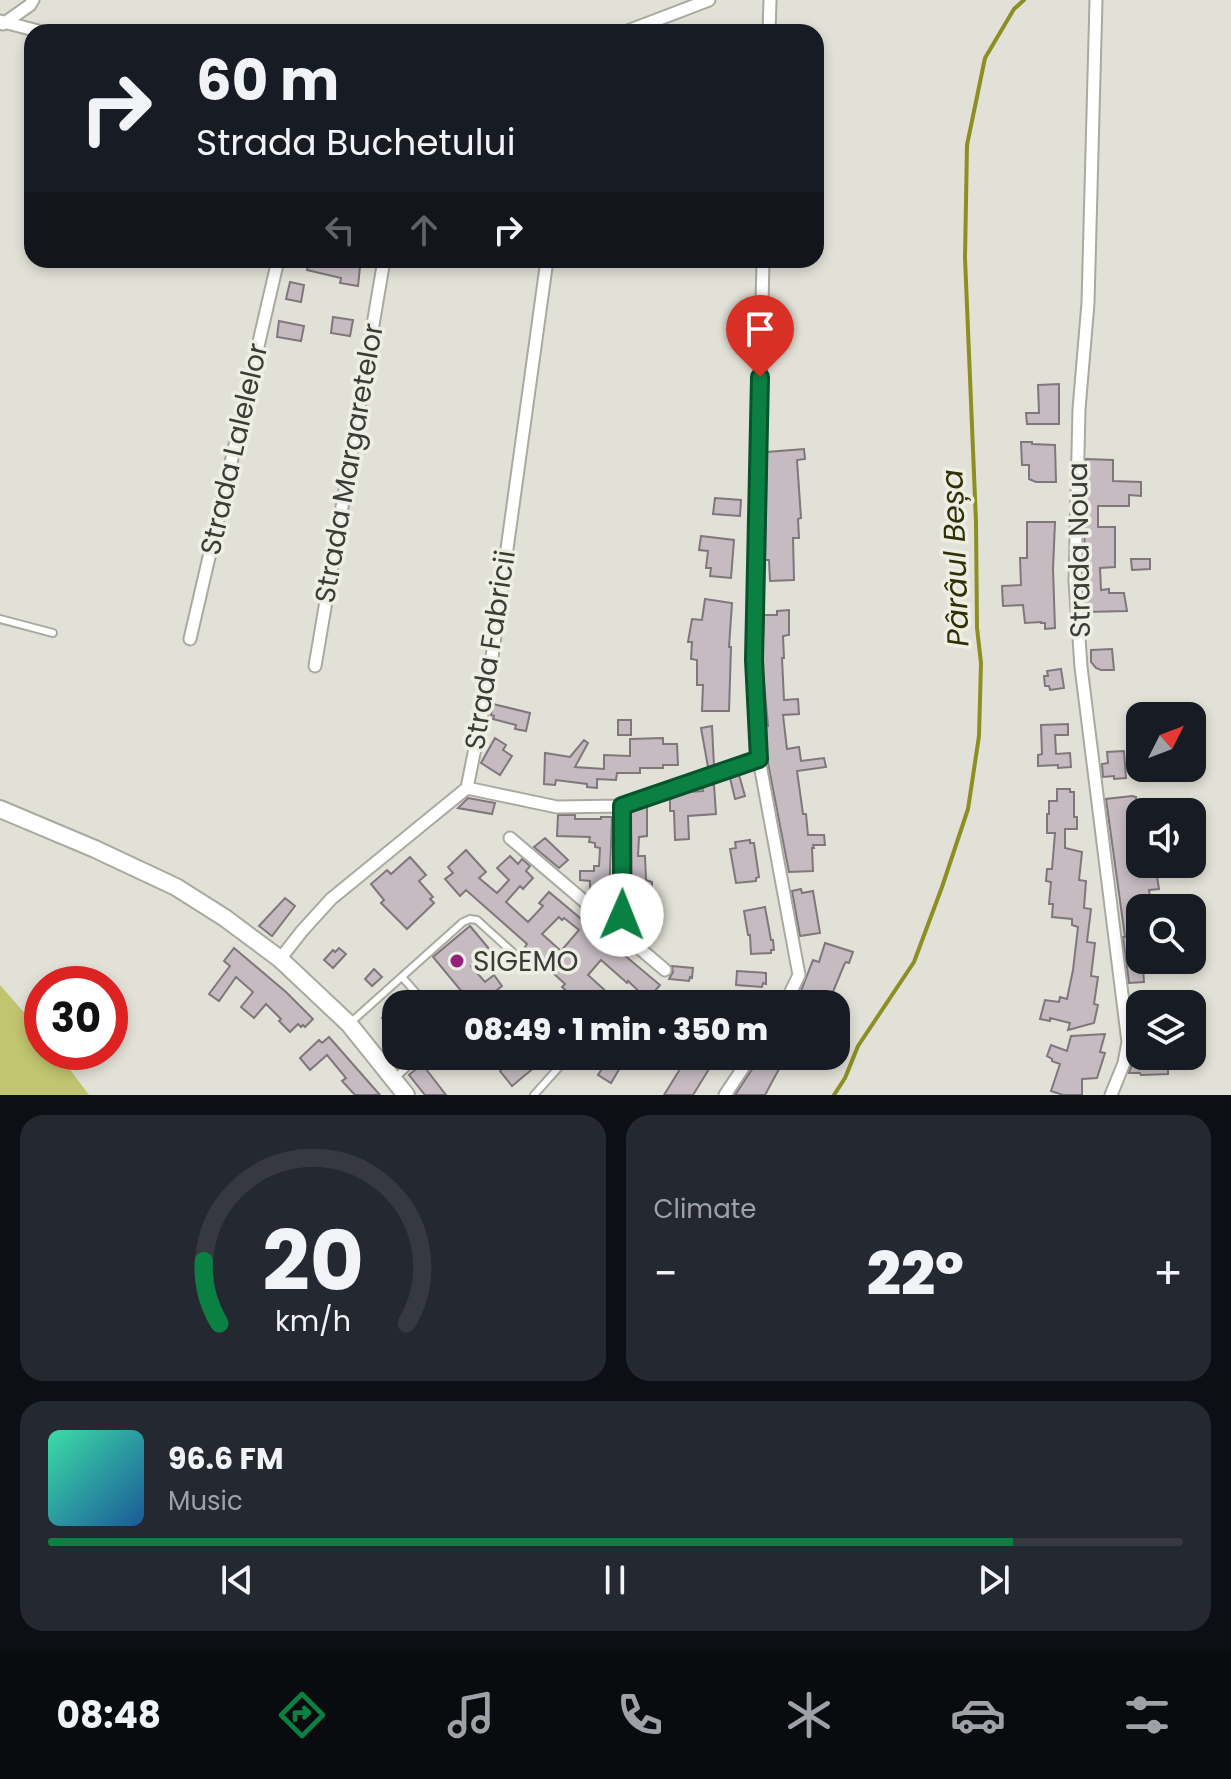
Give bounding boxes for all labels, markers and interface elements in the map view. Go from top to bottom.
text: 60 m [196,41,339,120]
icon: right [64,56,168,160]
text: Strada Buchetului [196,117,516,168]
icon: left [318,208,362,252]
icon: ahead [402,208,446,252]
icon: right [486,208,530,252]
pin [726,295,794,377]
icon: arrive [738,307,782,351]
street label: Strada Margaretelor [305,320,393,606]
street label: Strada Lalelelor [191,339,277,559]
street label: Strada Noua [1058,462,1100,638]
water label: Pârâul Beșa [930,469,980,647]
street label: Strada Fabricii [455,547,525,753]
north arrow [1126,702,1206,782]
map controls [1126,702,1206,1070]
button: sound [1126,798,1206,878]
position arrow [580,873,664,957]
button: search [1126,894,1206,974]
place label: SIGEMO [473,942,579,981]
marker: SIGEMO [448,952,466,970]
speed limit sign: 30 [24,966,128,1070]
button: layers [1126,990,1206,1070]
text: 08:49 · 1 min · 350 m [464,1008,768,1051]
text: Climate [654,1191,756,1227]
text: 20 [262,1203,364,1319]
text: 22° [867,1232,964,1316]
text: − [654,1243,678,1304]
text: + [1153,1243,1183,1304]
text: km/h [275,1301,351,1341]
text: 96.6 FM [168,1437,283,1480]
text: Music [168,1483,243,1519]
icon: previous [215,1558,259,1602]
icon: pause [593,1558,637,1602]
icon: next [972,1558,1016,1602]
icon: directions [274,1687,330,1743]
icon: music [443,1687,499,1743]
icon: phone [612,1687,668,1743]
icon: climate [781,1687,837,1743]
icon: car [950,1687,1006,1743]
icon: filters [1119,1687,1175,1743]
text: 08:48 [56,1690,161,1741]

